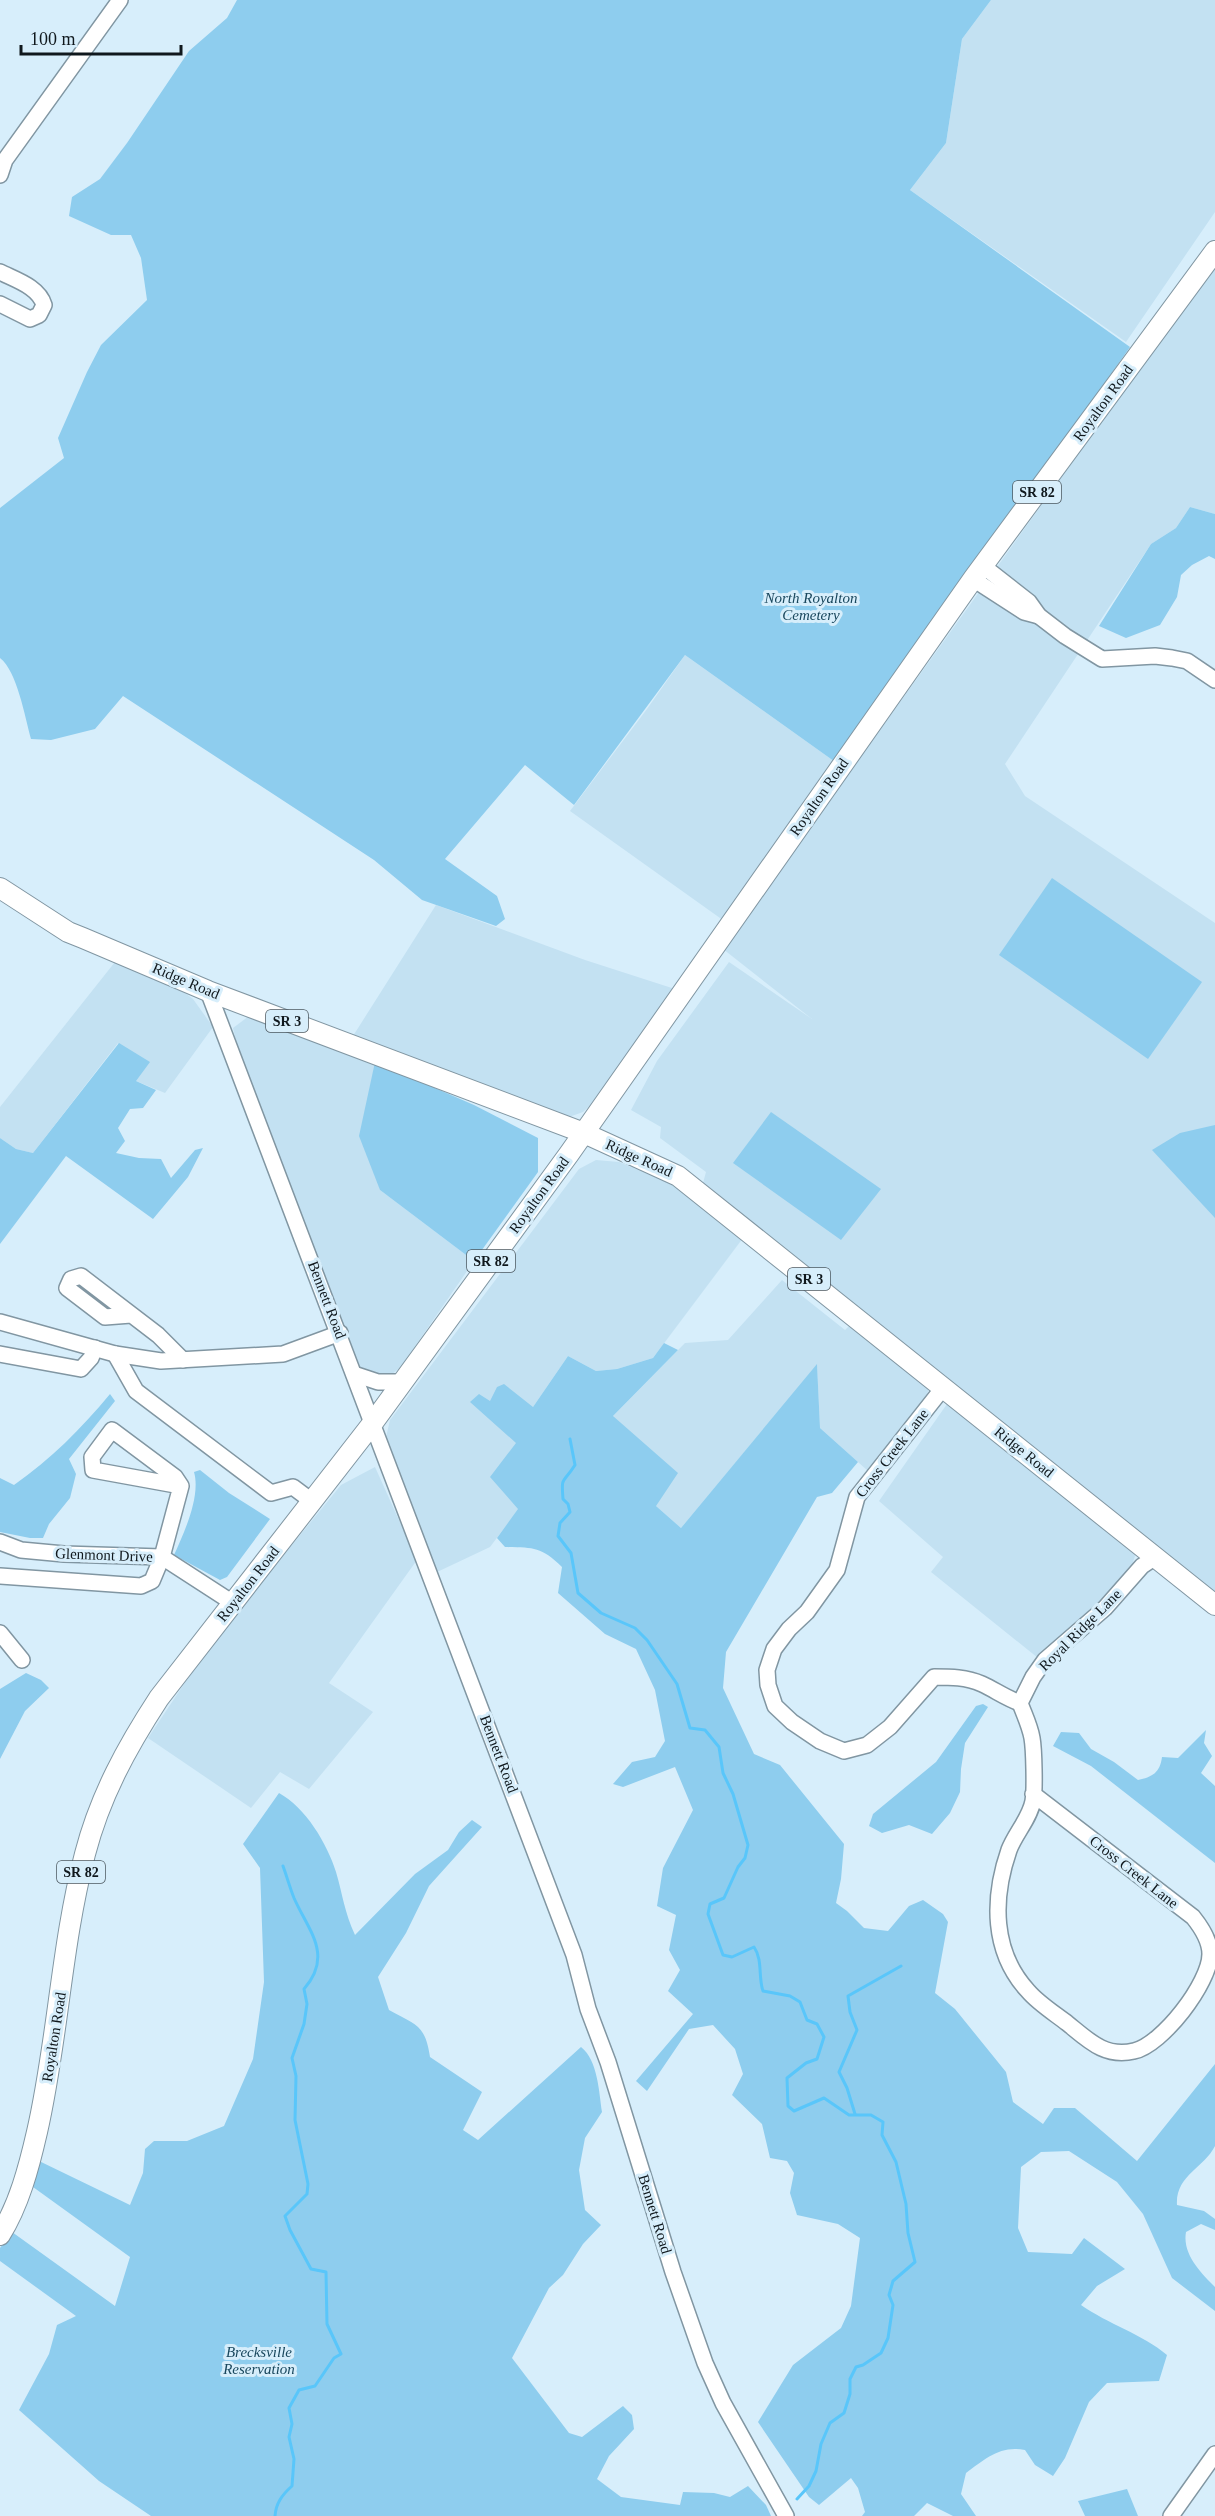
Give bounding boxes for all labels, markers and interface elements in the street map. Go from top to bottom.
scale bar [21,18,182,56]
text: 100 m [30,29,76,49]
street label: Royalton Road [1070,361,1136,444]
road number: SR 82 [1013,481,1061,503]
park label: North Royalton Cemetery [764,590,857,623]
street label: Royalton Road [787,755,852,839]
street label: Ridge Road [150,960,222,1002]
road number: SR 3 [266,1010,308,1032]
street label: Ridge Road [603,1136,675,1180]
street label: Royalton Road [506,1153,572,1236]
road number: SR 82 [467,1250,515,1272]
street label: Bennett Road [305,1259,349,1342]
road number: SR 3 [788,1268,830,1290]
street label: Cross Creek Lane [853,1405,932,1500]
street label: Ridge Road [991,1423,1057,1481]
street label: Royalton Road [214,1543,282,1625]
street label: Glenmont Drive [55,1545,154,1565]
street label: Royal Ridge Lane [1036,1586,1124,1674]
street label: Bennett Road [477,1713,521,1796]
street label: Cross Creek Lane [1087,1833,1182,1912]
road number: SR 82 [57,1861,105,1883]
street label: Royalton Road [39,1991,69,2083]
street label: Bennett Road [635,2172,675,2256]
park label: Brecksville Reservation [222,2344,295,2377]

